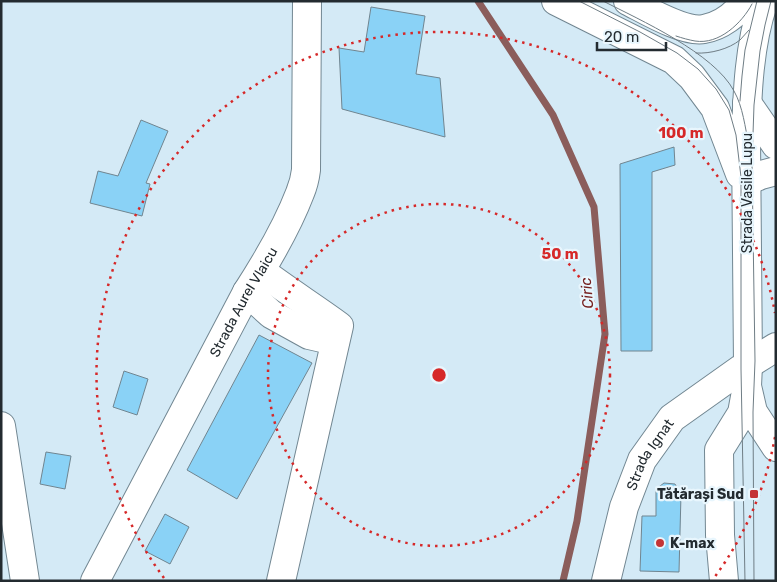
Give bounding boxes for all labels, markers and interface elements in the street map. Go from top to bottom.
scale bar [597,20,666,52]
text: 20 m [604,28,639,46]
text: 100 m [659,124,703,142]
street label: Strada Vasile Lupu [739,133,756,253]
street label: Strada Aurel Vlaicu [206,244,281,360]
text: 50 m [542,245,578,263]
water label: Ciric [577,277,597,309]
centre of rings [430,366,448,384]
street label: Strada Ignat [623,415,678,493]
place label: Tătărași Sud [657,486,744,503]
marker: Tătărași Sud [748,488,760,500]
place label: K-max [670,535,715,552]
marker: K-max [654,537,666,549]

